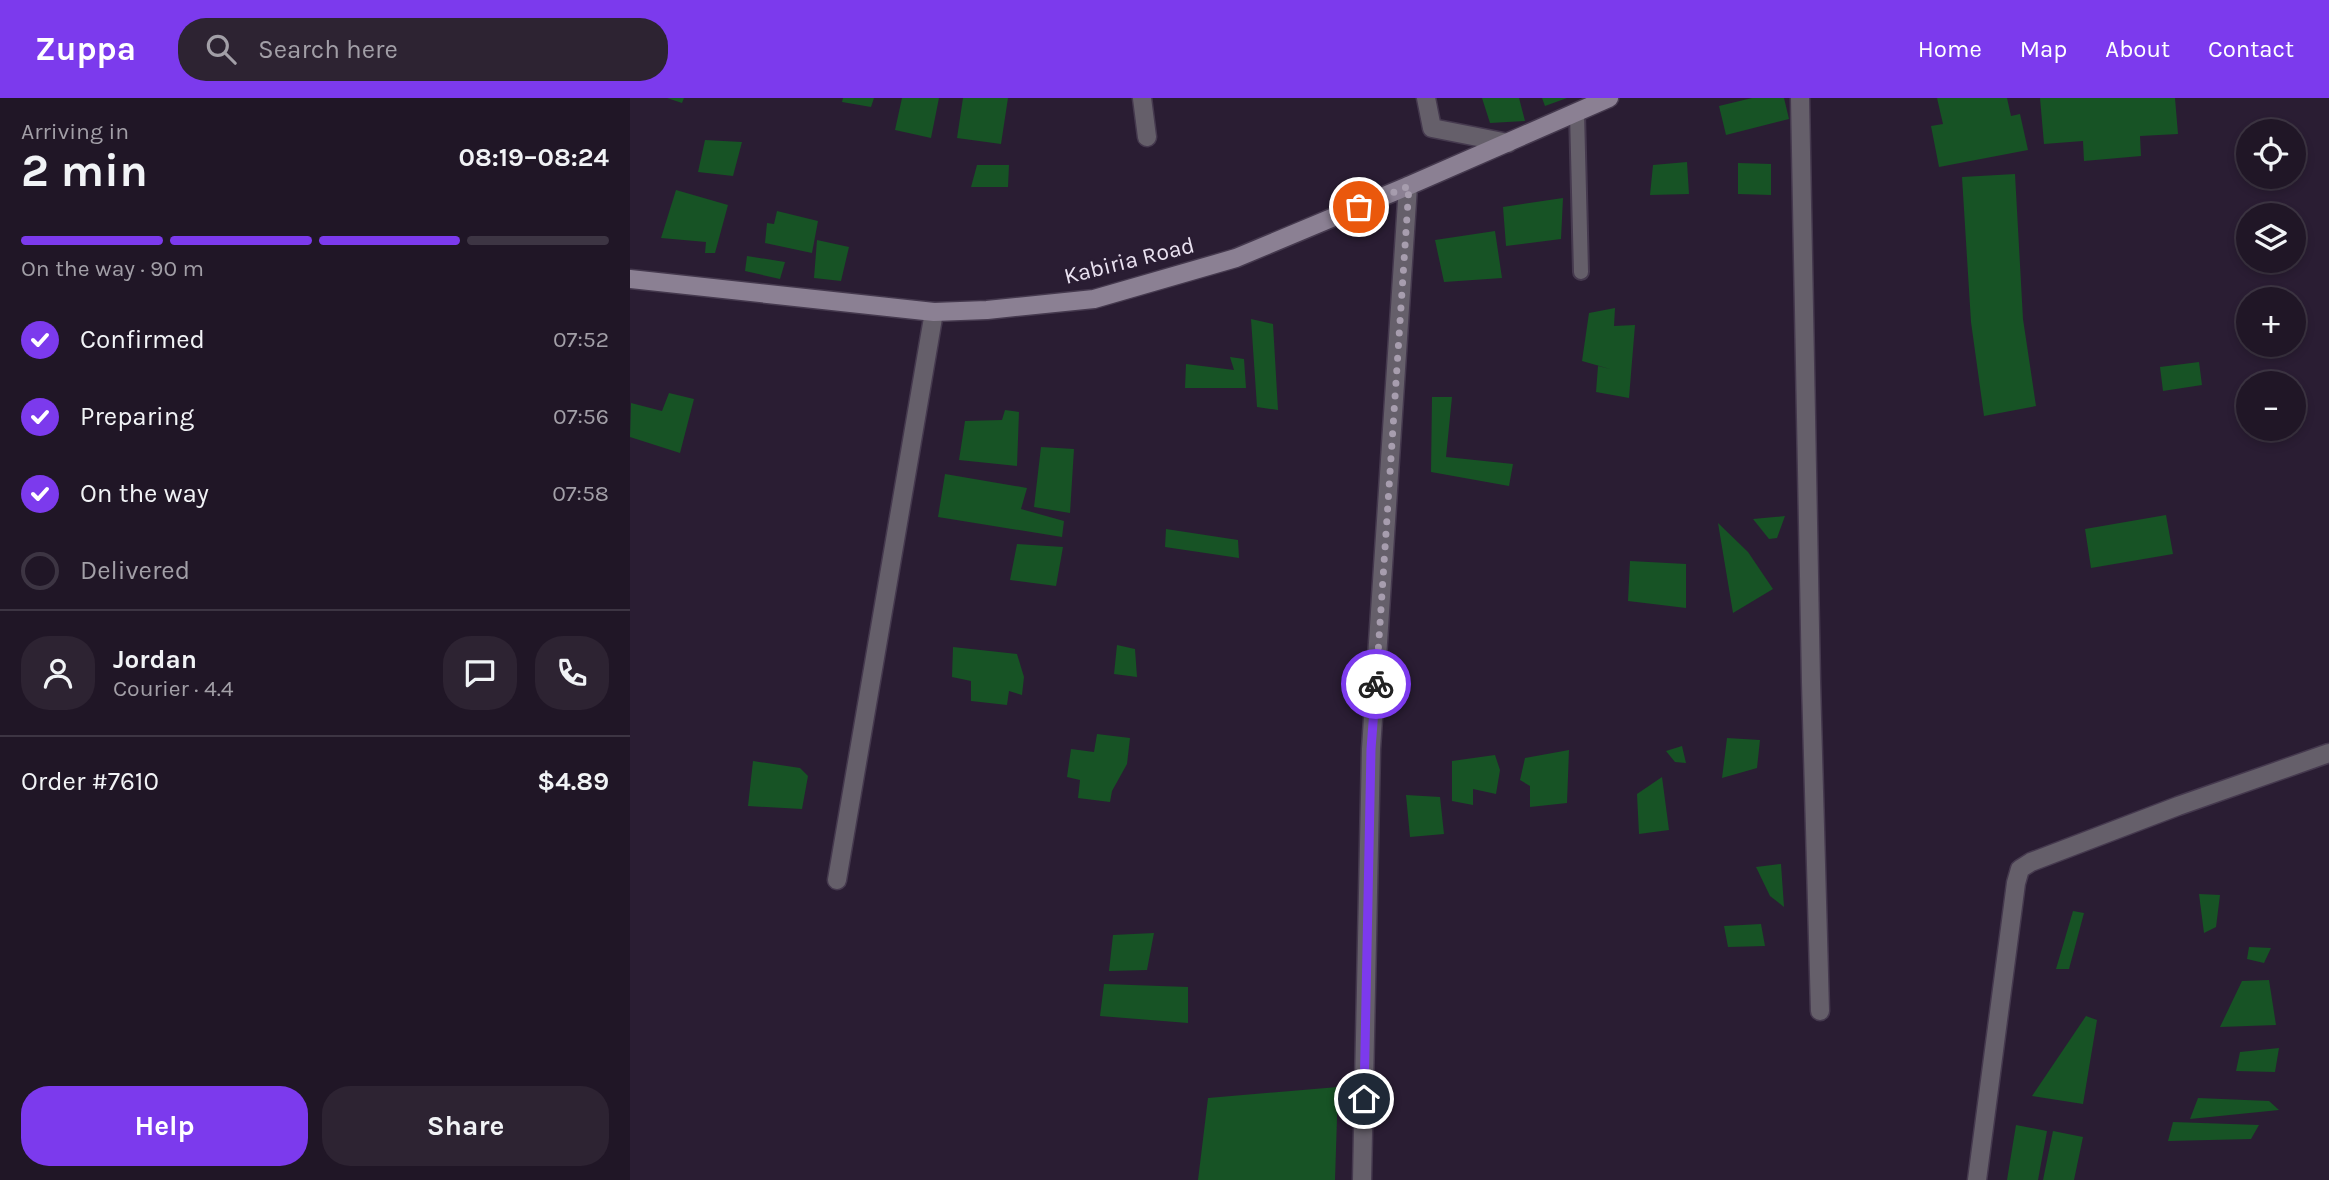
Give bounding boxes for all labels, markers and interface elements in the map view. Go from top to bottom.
search box [178,18,668,81]
text: Zuppa [35,30,136,68]
icon: search [202,30,240,68]
text: Search here [258,34,398,65]
text: Home [1918,35,1982,63]
text: Map [2020,35,2067,63]
text: About [2105,35,2170,63]
text: Contact [2208,35,2294,63]
text: Arriving in [21,118,129,145]
map controls [2236,119,2306,441]
button: locate [2236,119,2306,189]
text: 08:19–08:24 [458,142,609,173]
text: 2 min [21,144,148,198]
pin [1329,177,1389,237]
icon: bag [1340,188,1378,226]
button: layers [2236,203,2306,273]
street label: Kabiria Road [1061,231,1197,290]
text: On the way · 90 m [21,255,204,282]
button: + [2236,287,2306,357]
icon: check [21,321,59,359]
text: Confirmed [80,324,205,355]
text: 07:52 [553,326,609,353]
button: − [2236,371,2306,441]
icon: check [21,398,59,436]
text: Preparing [80,401,194,432]
text: 07:56 [553,403,609,430]
icon: check [21,475,59,513]
text: On the way [80,478,209,509]
text: 07:58 [552,480,609,507]
text: Delivered [80,555,190,586]
button: person [21,636,95,710]
button: chat [443,636,517,710]
button: phone [535,636,609,710]
text: Jordan [113,644,197,675]
courier [1341,649,1411,719]
icon: bike [1357,665,1395,703]
text: Courier · 4.4 [113,675,234,702]
text: Order #7610 [21,766,159,797]
text: $4.89 [537,766,609,797]
pin [1334,1069,1394,1129]
icon: home [1345,1080,1383,1118]
button: Help [21,1086,308,1166]
button: Share [322,1086,609,1166]

